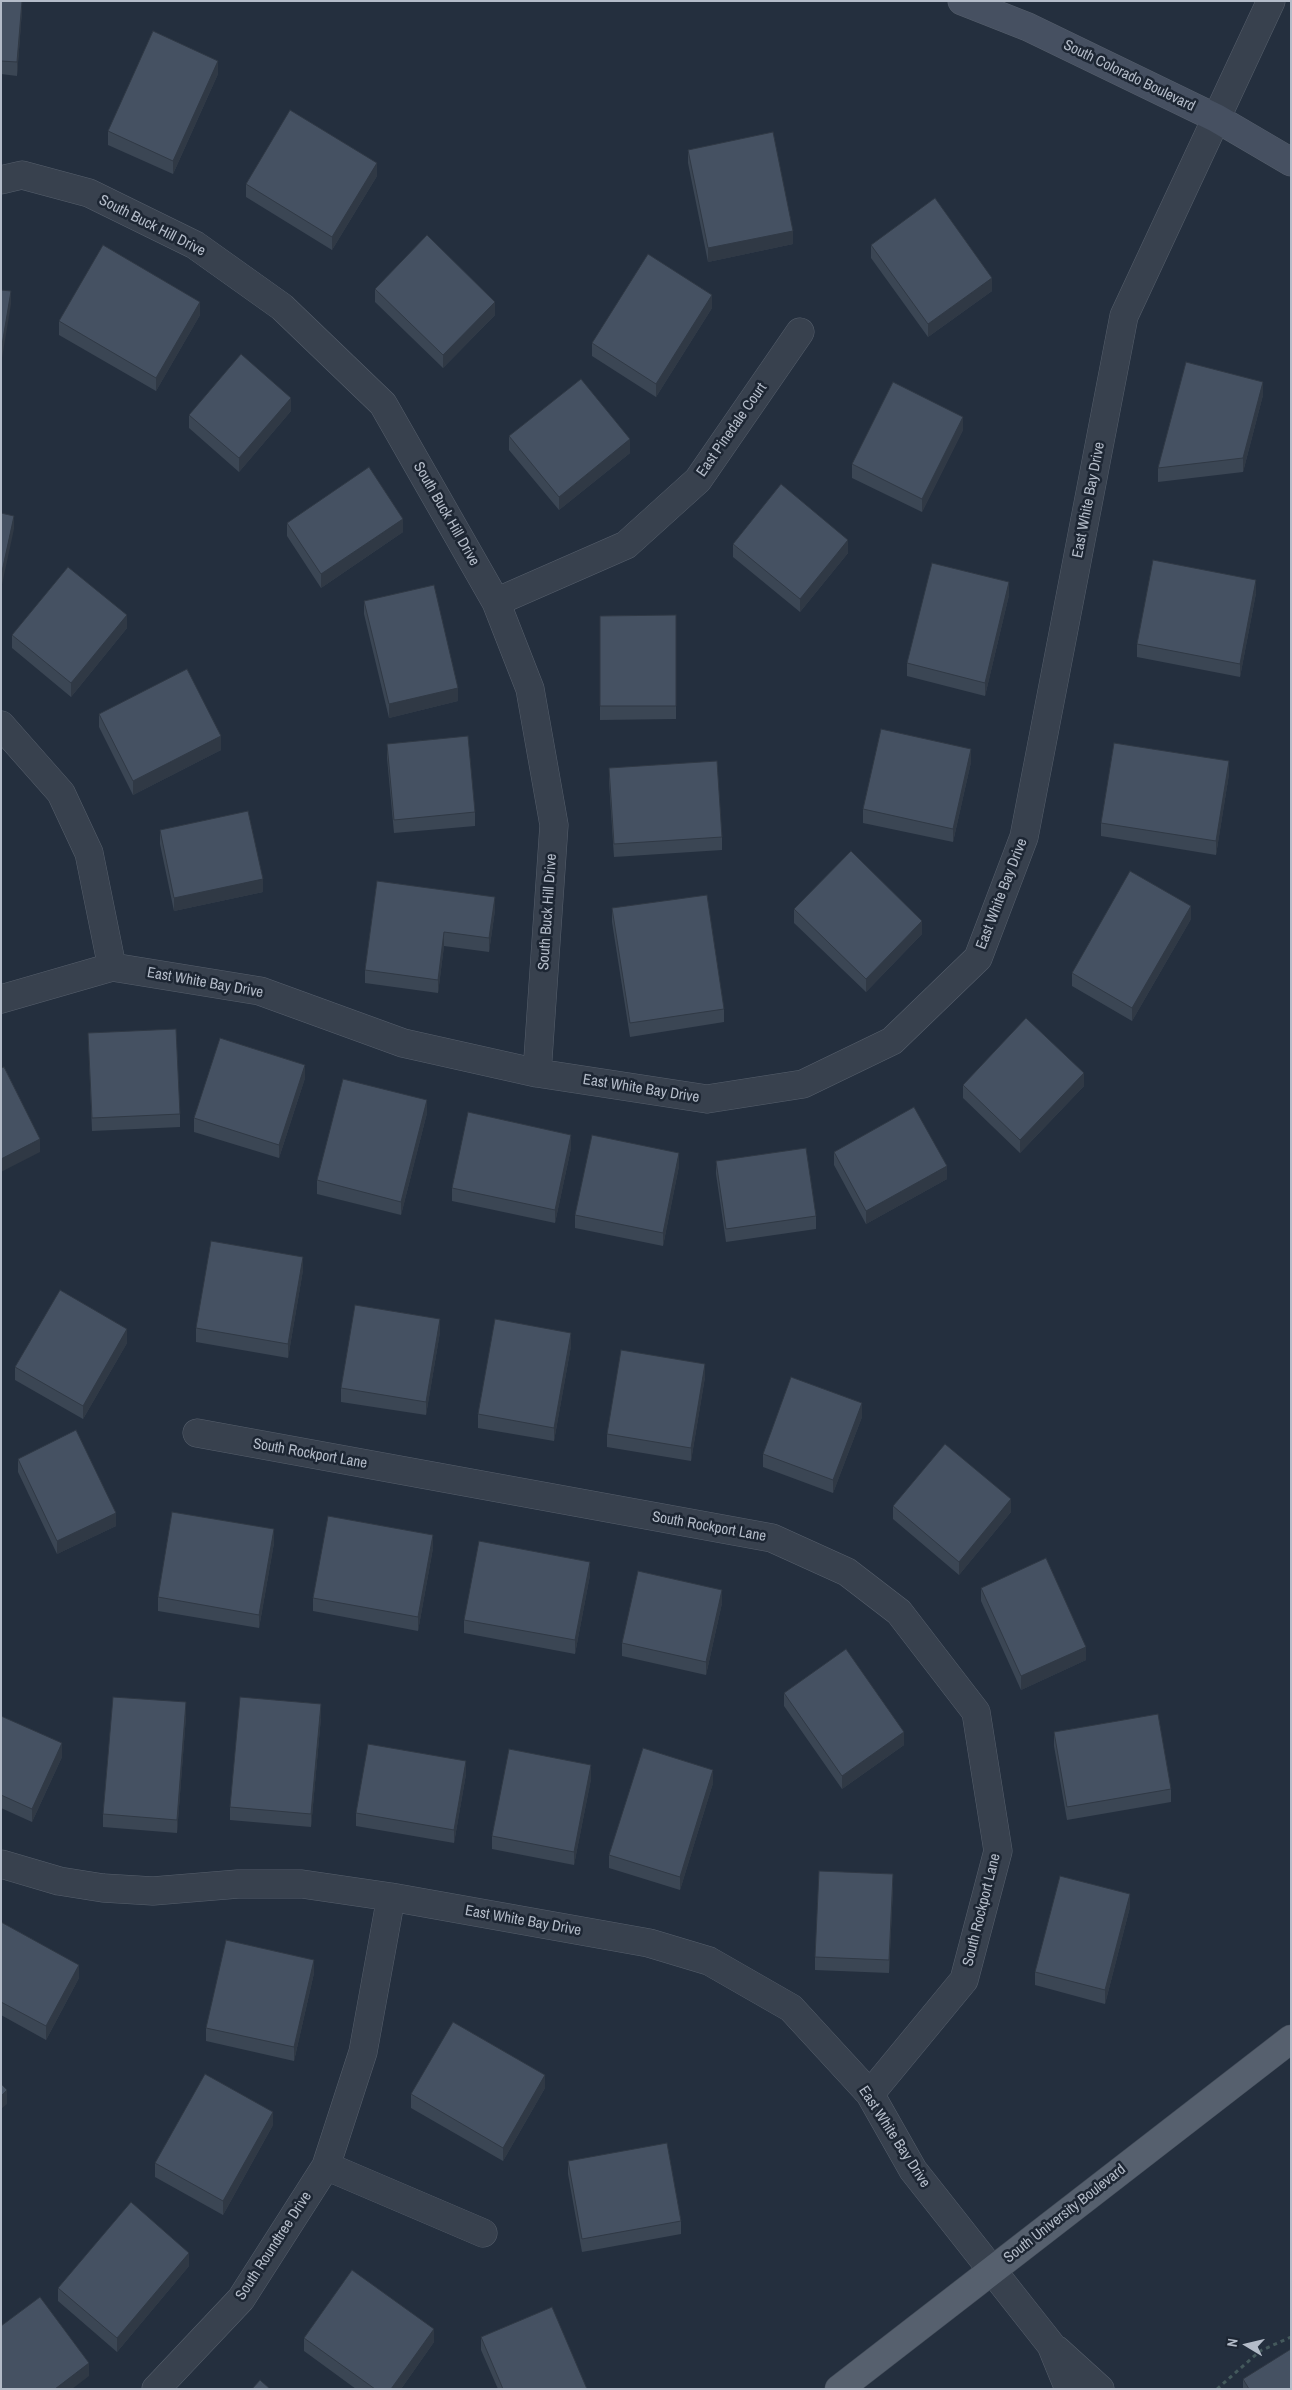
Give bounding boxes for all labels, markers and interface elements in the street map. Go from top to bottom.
street label: South Colorado Boulevard [1060,36,1198,116]
street label: South Buck Hill Drive [96,191,208,261]
street label: East Pinedale Court [693,380,771,480]
street label: East White Bay Drive [1069,441,1109,559]
street label: South Buck Hill Drive [409,459,483,569]
street label: East White Bay Drive [973,836,1031,952]
street label: South Buck Hill Drive [535,853,561,971]
street label: East White Bay Drive [146,964,264,1002]
street label: East White Bay Drive [582,1071,700,1107]
street label: South Rockport Lane [252,1435,368,1473]
street label: South Rockport Lane [651,1508,767,1546]
street label: South Rockport Lane [959,1852,1005,1968]
street label: East White Bay Drive [464,1902,582,1940]
street label: East White Bay Drive [854,2083,934,2191]
street label: South University Boulevard [1000,2161,1130,2267]
street label: South Roundtree Drive [232,2188,316,2304]
north arrow [1222,2320,1272,2370]
text: N [1223,2337,1242,2348]

